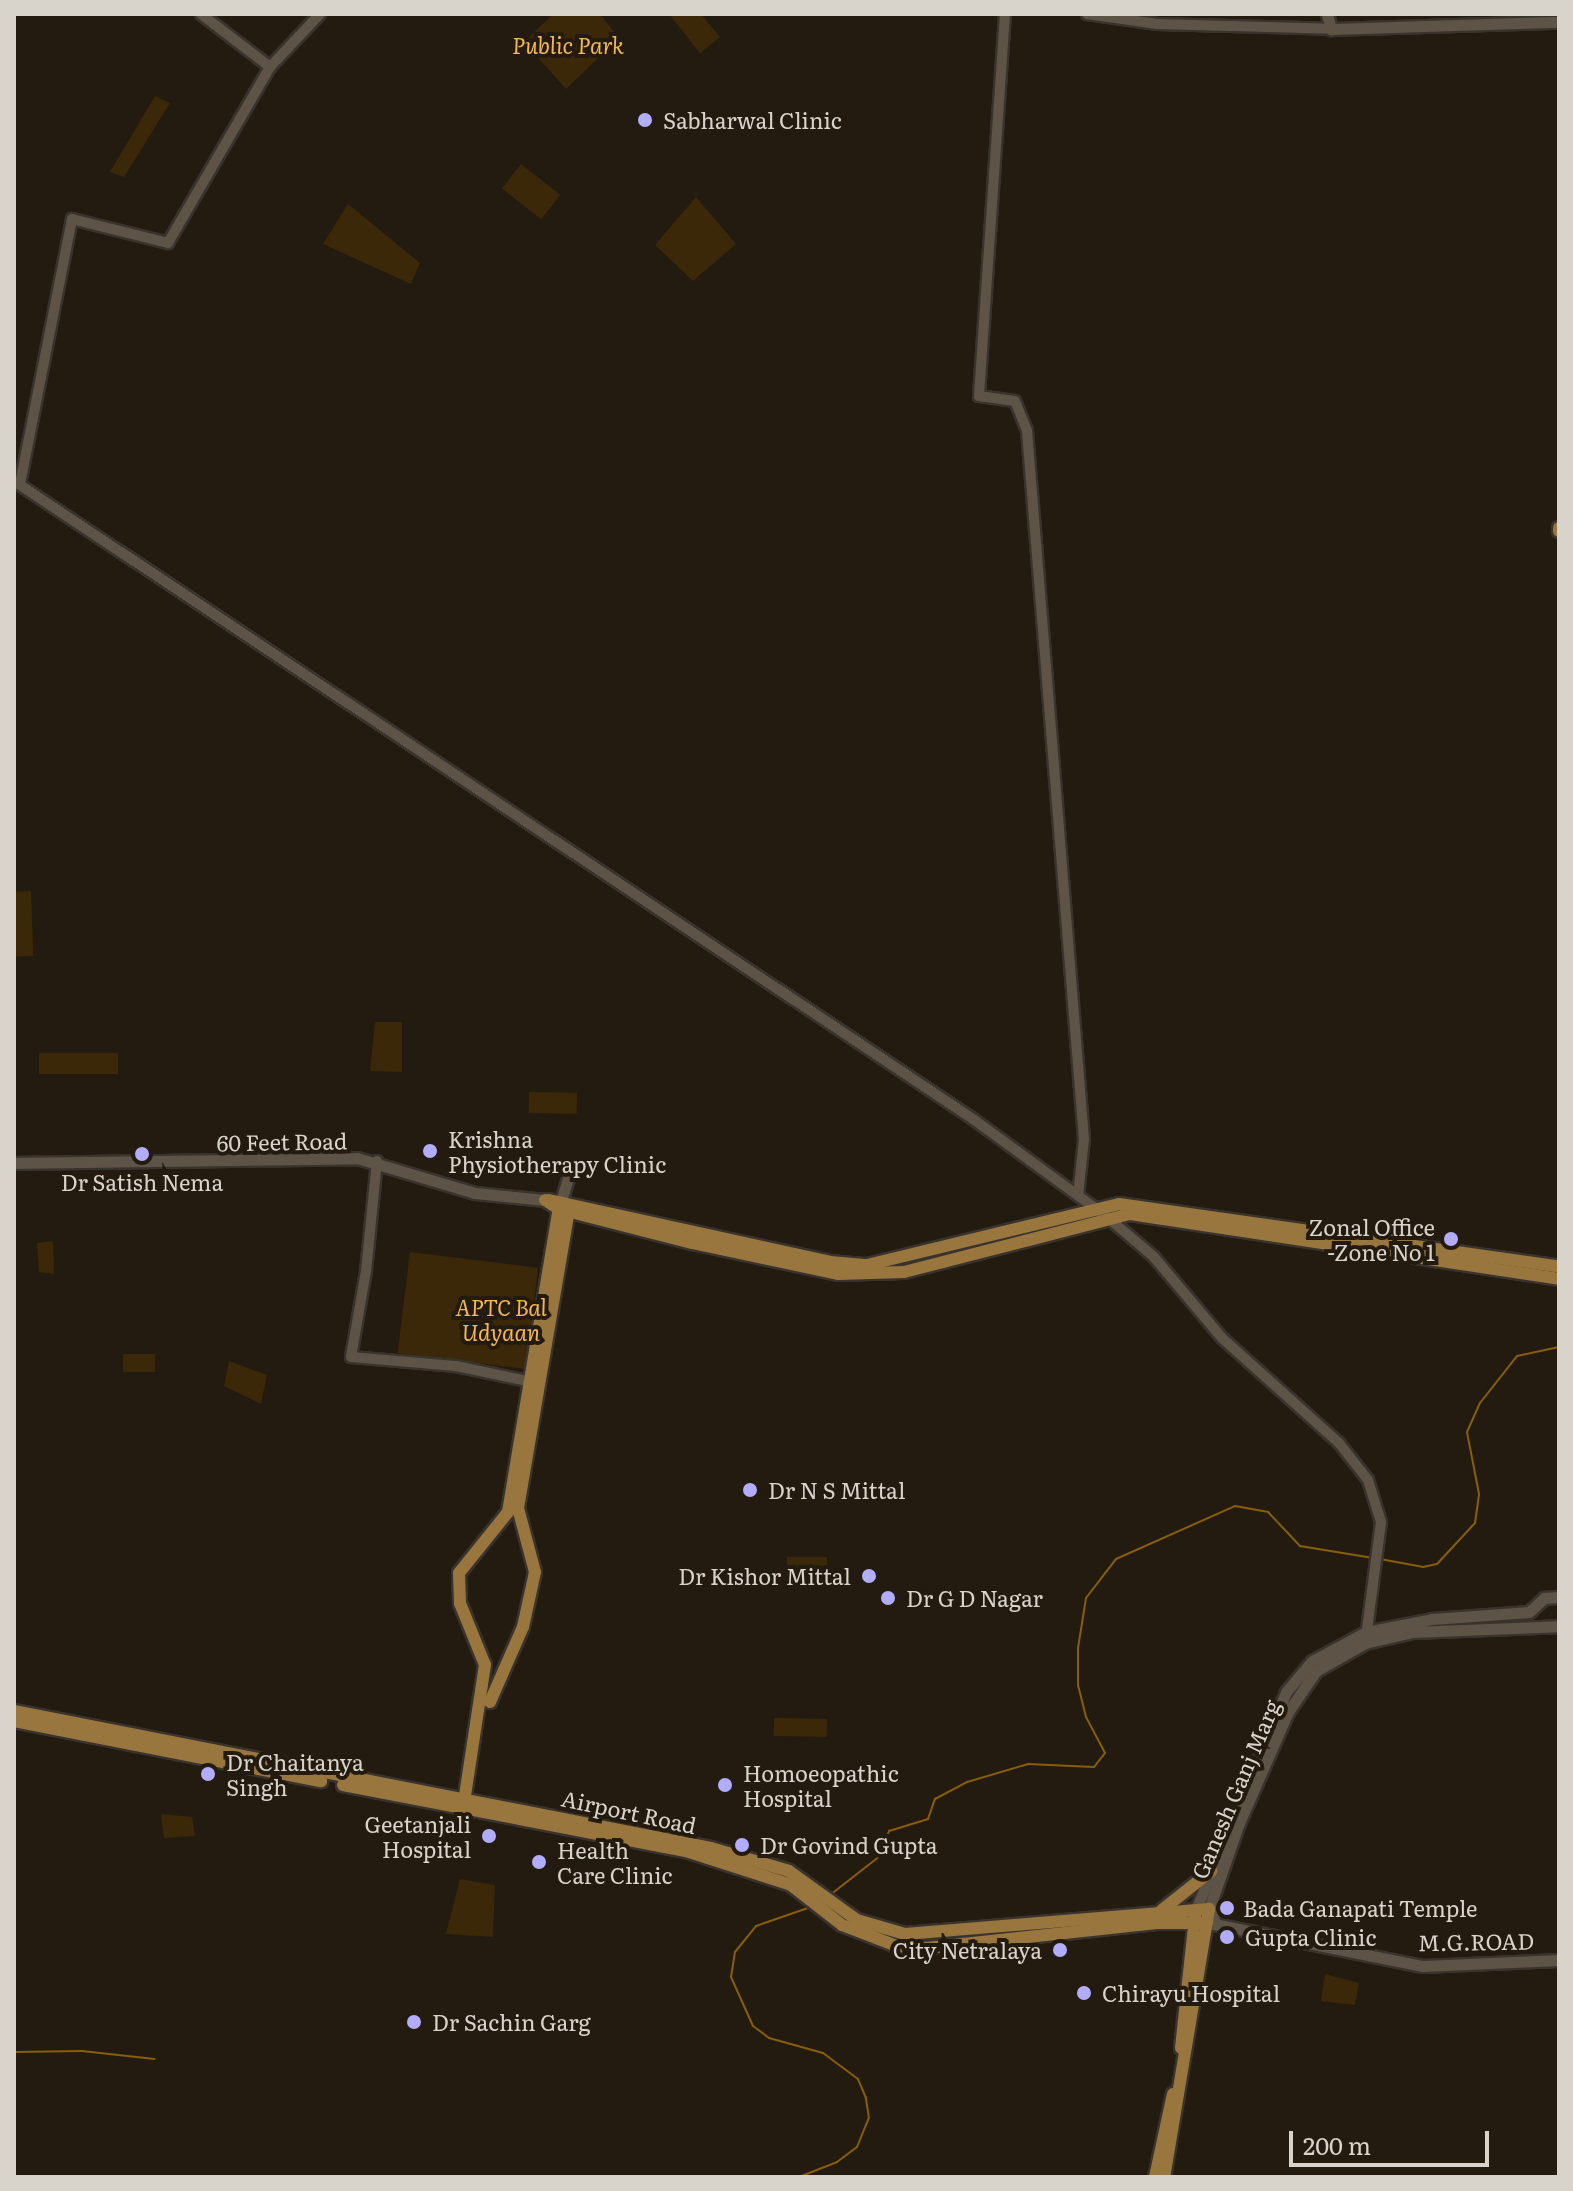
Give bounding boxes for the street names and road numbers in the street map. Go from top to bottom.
street label: 60 Feet Road [216,1127,348,1155]
street label: Ganesh Ganj Marg [1185,1695,1285,1883]
street label: Airport Road [559,1784,699,1838]
street label: M.G.ROAD [1418,1927,1534,1955]

